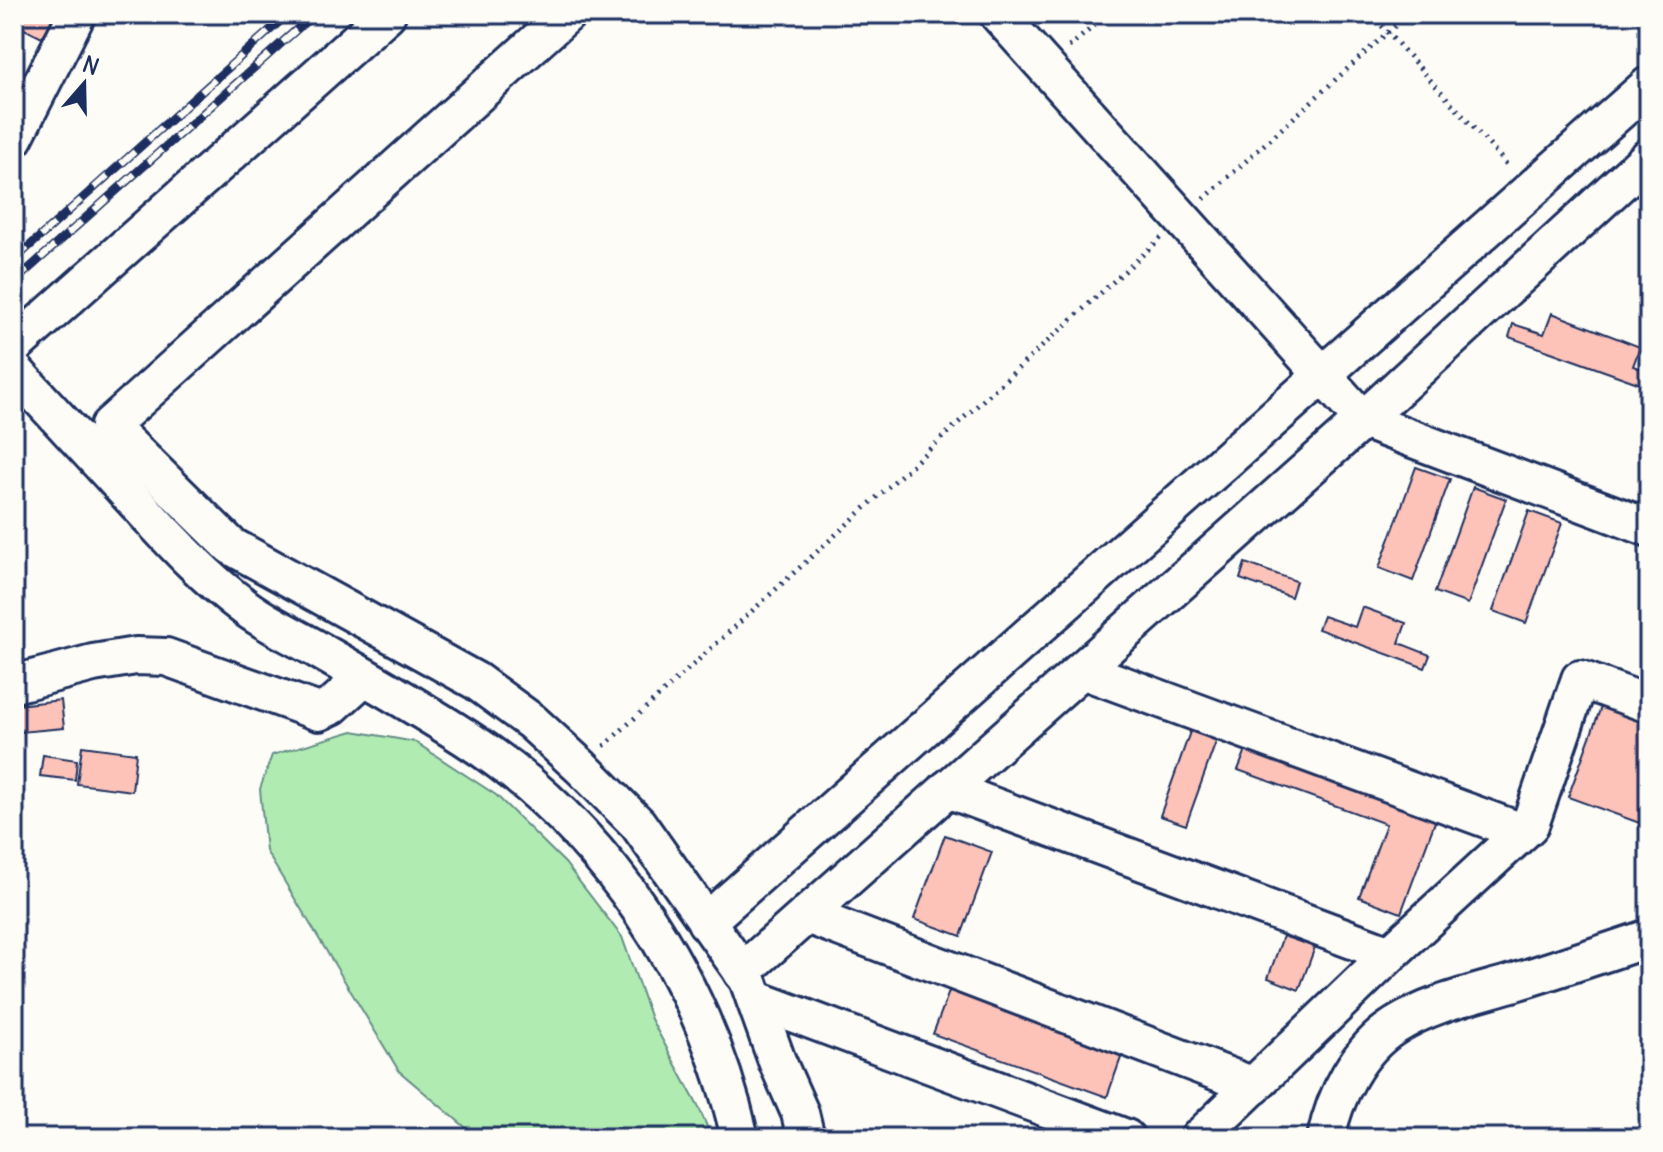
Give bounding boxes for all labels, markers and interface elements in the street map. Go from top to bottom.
north arrow [44,44,124,124]
text: N [79,49,103,81]

